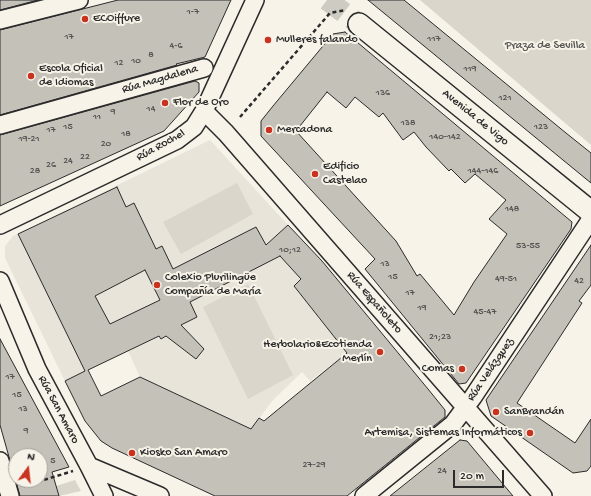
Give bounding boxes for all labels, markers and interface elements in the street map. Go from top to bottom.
house number: 1-7 [187,6,199,18]
place label: ECOiffure [93,12,140,26]
marker: ECOiffure [80,14,90,24]
house number: 17 [64,31,74,43]
place label: Mulleres falando [276,33,358,47]
house number: 117 [427,33,441,45]
marker: Mulleres falando [263,35,273,45]
park label: Praza de Sevilla [505,39,585,53]
house number: 4-6 [170,40,182,52]
house number: 8 [148,49,154,61]
house number: 10 [131,55,141,67]
house number: 12 [115,57,123,69]
place label: Escola Oficial de Idiomas [39,62,103,90]
street label: Rúa Magdalena [120,62,200,98]
house number: 119 [463,63,477,75]
marker: Escola Oficial de Idiomas [26,71,36,81]
house number: 136 [376,87,390,99]
street label: Avenida de Vigo [439,87,511,149]
house number: 121 [499,92,511,104]
place label: Flor de Oro [173,96,229,110]
marker: Flor de Oro [160,98,170,108]
house number: 14 [147,103,155,115]
house number: 9 [110,106,116,118]
house number: 11 [93,111,101,123]
house number: 138 [401,117,415,129]
house number: 15 [63,121,73,133]
house number: 123 [534,121,548,133]
place label: Mercadona [277,123,332,137]
house number: 17 [46,124,56,136]
marker: Mercadona [264,125,274,135]
street label: Rúa Rochel [134,127,188,165]
house number: 18 [121,128,131,140]
house number: 140-142 [429,131,461,143]
house number: 19-21 [18,133,40,145]
house number: 20 [101,138,111,150]
house number: 22 [80,151,90,163]
house number: 24 [63,155,73,167]
house number: 26 [46,159,56,171]
place label: Edificio Castelao [323,160,367,188]
house number: 28 [30,165,40,177]
house number: 144-146 [468,165,498,177]
marker: Edificio Castelao [310,169,320,179]
house number: 148 [505,203,519,215]
house number: 53-55 [516,240,540,252]
house number: 10;12 [279,244,301,256]
house number: 13 [380,258,390,270]
street label: Rúa Españoleto [343,269,405,337]
place label: Colexio Plurilingüe Compañía de María [165,271,261,299]
house number: 15 [388,271,398,283]
house number: 49-51 [495,273,517,285]
house number: 42 [574,275,584,287]
marker: Colexio Plurilingüe Compañía de María [152,280,162,290]
house number: 17 [405,287,415,299]
house number: 19 [417,302,427,314]
house number: 45-47 [473,306,497,318]
house number: 21;23 [429,331,451,343]
street label: Rúa Velázquez [465,336,517,404]
place label: Herbolario&Ecotienda Merlín [263,338,372,366]
marker: Herbolario&Ecotienda Merlín [375,347,385,357]
place label: Comas [422,362,454,376]
marker: Comas [457,364,467,374]
house number: 17 [5,371,15,383]
street label: Rúa San Amaro [34,374,82,446]
house number: 15 [12,389,22,401]
house number: 13 [18,403,28,415]
place label: SanBrandán [504,405,564,419]
marker: SanBrandán [491,407,501,417]
house number: 9 [23,425,29,437]
place label: Artemisa, Sistemas Informáticos [365,426,522,440]
marker: Artemisa, Sistemas Informáticos [525,428,535,438]
place label: Kiosko San Amaro [140,446,228,460]
north arrow [8,448,48,488]
marker: Kiosko San Amaro [127,448,137,458]
text: N [26,451,36,464]
house number: 5 [50,455,56,467]
house number: 27-29 [302,459,326,471]
scale bar [455,462,506,488]
house number: 24 [437,465,447,477]
text: 20 m [460,470,484,484]

